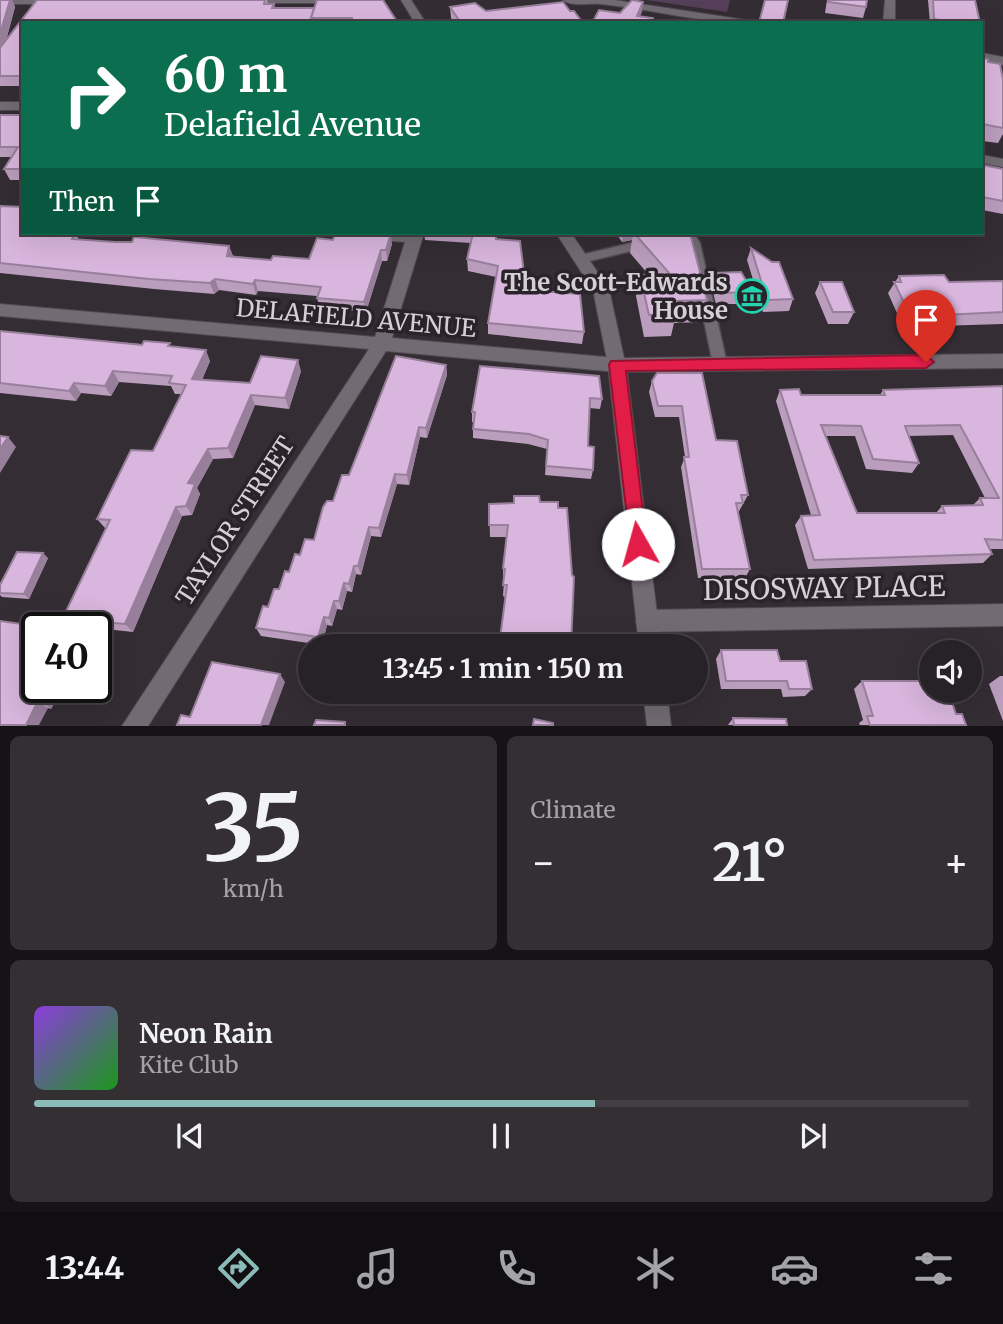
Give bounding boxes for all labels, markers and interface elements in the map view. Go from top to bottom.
text: 60 m [164,44,287,105]
icon: right [49,49,140,140]
text: Delafield Avenue [164,105,421,145]
icon: arrive [129,182,167,220]
text: Then [49,185,115,218]
place label: The Scott-Edwards House [504,267,728,326]
museum icon: The Scott-Edwards House [733,277,771,315]
pin [896,290,956,362]
street label: DELAFIELD AVENUE [235,292,478,344]
icon: arrive [907,301,945,339]
street label: TAYLOR STREET [169,430,301,611]
position arrow [601,507,675,581]
street label: DISOSWAY PLACE [702,568,946,608]
speed limit sign: 40 [21,612,112,703]
map controls [919,640,982,703]
button: sound [919,640,982,703]
text: 13:45 · 1 min · 150 m [383,652,623,685]
text: 35 [203,771,304,886]
text: Climate [531,795,616,824]
text: 21° [712,830,787,895]
text: − [531,839,556,886]
text: + [944,839,969,886]
text: km/h [223,874,284,903]
text: Neon Rain [139,1017,273,1050]
text: Kite Club [139,1050,238,1079]
icon: previous [171,1117,209,1155]
icon: pause [482,1117,520,1155]
icon: next [794,1117,832,1155]
icon: directions [214,1244,263,1293]
icon: music [353,1244,402,1293]
icon: phone [492,1244,541,1293]
icon: climate [631,1244,680,1293]
icon: car [770,1244,819,1293]
icon: filters [909,1244,958,1293]
text: 13:44 [45,1248,124,1288]

